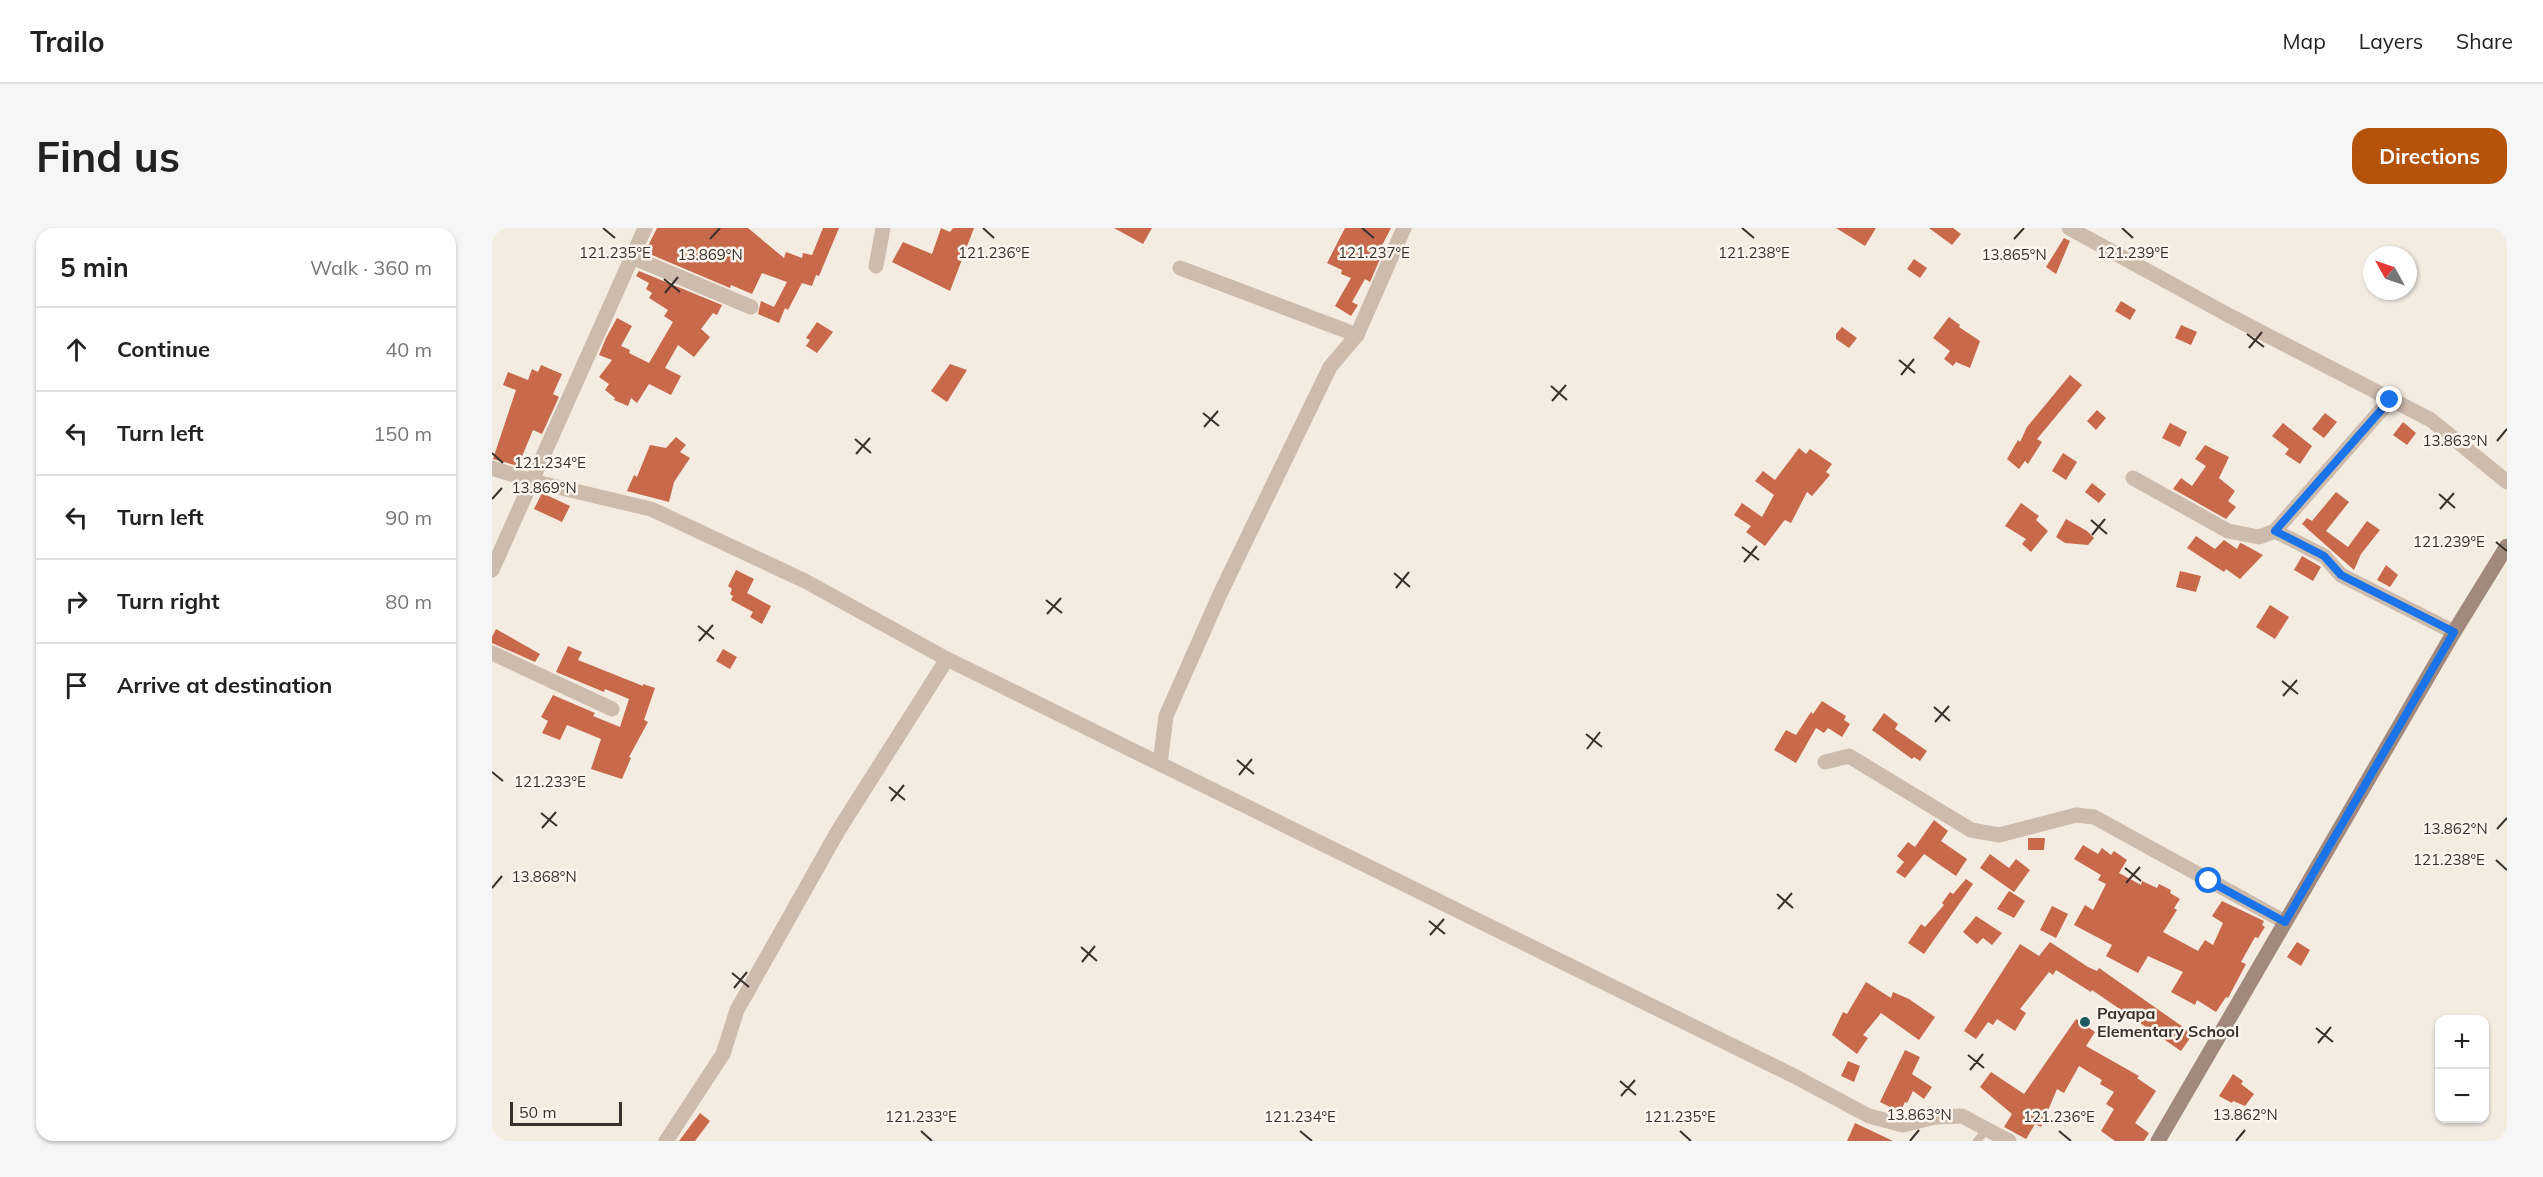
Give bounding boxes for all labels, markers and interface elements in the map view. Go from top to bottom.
text: Trailo [30,24,105,59]
text: Map [2283,28,2326,54]
text: Layers [2359,28,2423,54]
text: Share [2456,28,2513,54]
button: Directions [2352,128,2507,184]
text: Find us [36,130,180,183]
text: 121.235°E [579,243,651,262]
text: 121.236°E [958,243,1030,262]
text: 121.237°E [1338,243,1410,262]
text: 121.238°E [1718,243,1790,262]
text: 121.239°E [2097,243,2169,262]
text: 13.869°N [677,245,743,264]
text: 13.865°N [1981,245,2047,264]
north arrow [2363,246,2417,300]
text: 5 min [60,251,129,284]
text: Walk · 360 m [310,255,432,280]
icon: ahead [60,333,93,366]
text: Continue [117,335,210,363]
text: 40 m [385,337,432,362]
route end [2376,386,2402,412]
icon: left [60,417,93,450]
text: Turn left [117,419,204,447]
text: 150 m [373,421,432,446]
text: 13.863°N [2422,431,2488,450]
text: 121.234°E [514,453,586,472]
text: 13.869°N [511,478,577,497]
icon: left [60,501,93,534]
text: Turn left [117,503,204,531]
text: 90 m [385,505,432,530]
text: 121.239°E [2413,532,2485,551]
icon: right [60,585,93,618]
text: Turn right [117,587,220,615]
text: 80 m [385,589,432,614]
icon: arrive [60,669,93,702]
text: Arrive at destination [117,671,332,699]
text: 121.233°E [514,772,586,791]
text: 13.862°N [2422,819,2488,838]
text: 121.238°E [2413,850,2485,869]
text: 13.868°N [511,867,577,886]
route start [2195,867,2221,893]
place label: Payapa Elementary School [2097,1003,2239,1041]
marker: Payapa Elementary School [2078,1015,2092,1029]
map controls [2435,1015,2489,1123]
button: + [2435,1015,2489,1069]
button: − [2435,1069,2489,1123]
scale bar [510,1099,622,1126]
text: 50 m [519,1102,556,1122]
text: 13.863°N [1886,1105,1952,1124]
text: 13.862°N [2212,1105,2278,1124]
text: 121.233°E [885,1107,957,1126]
text: 121.234°E [1264,1107,1336,1126]
text: 121.235°E [1644,1107,1716,1126]
text: 121.236°E [2023,1107,2095,1126]

